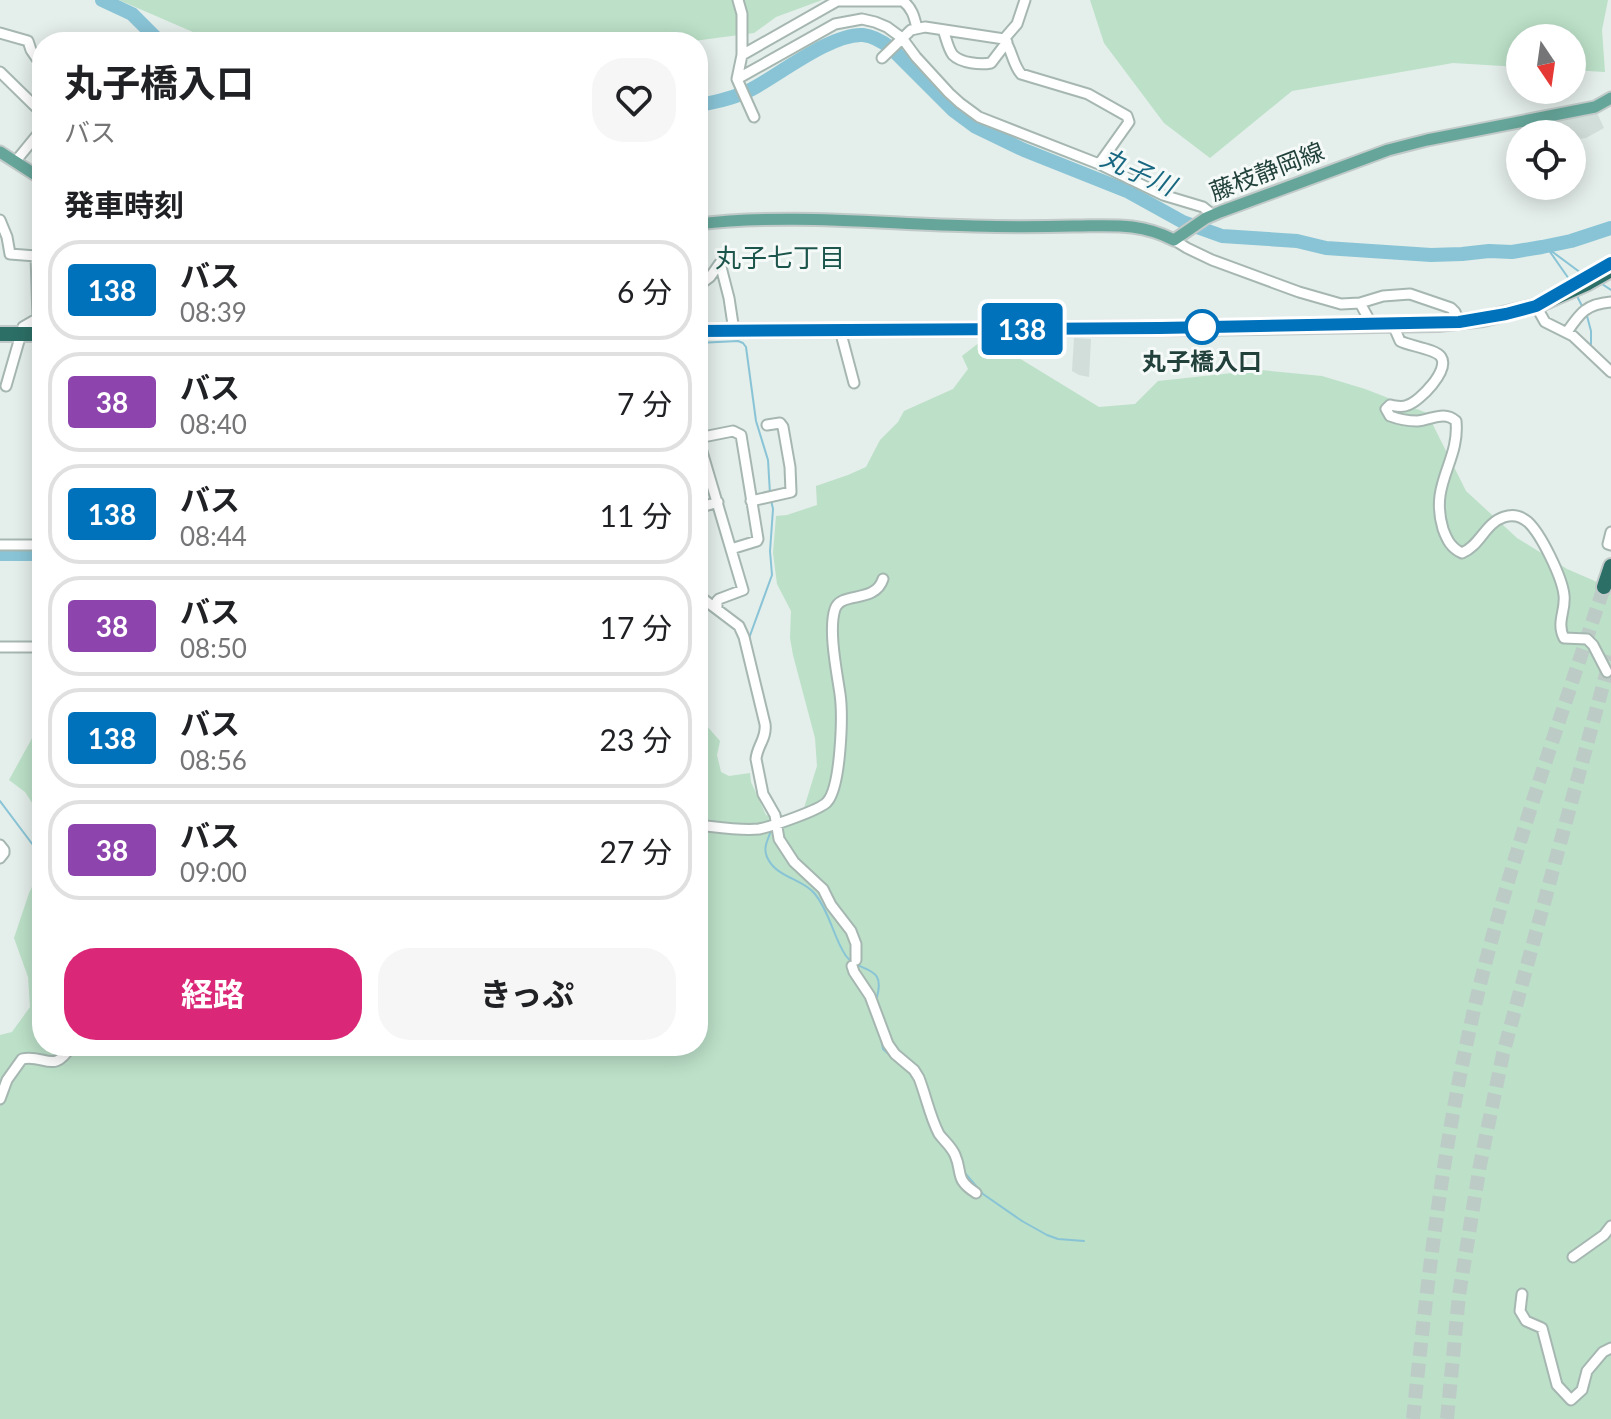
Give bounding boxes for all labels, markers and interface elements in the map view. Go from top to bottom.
north arrow [1506,24,1586,104]
map controls [1506,24,1586,200]
button: heart [592,58,676,142]
text: 丸子橋入口 [64,59,254,105]
text: バス [64,116,116,148]
button: locate [1506,120,1586,200]
street label: 藤枝静岡線 [1205,136,1328,206]
water label: 丸子川 [1096,141,1183,203]
text: 発車時刻 [64,186,184,222]
district label: 丸子七丁目 [715,241,845,273]
text: バス [180,257,240,293]
text: 138 [88,273,136,307]
text: 6 分 [617,273,672,309]
text: 08:39 [180,296,247,328]
line badge: 138 [976,303,1068,355]
marker: 丸子橋入口 [1185,310,1219,344]
text: 138 [998,312,1046,346]
place label: 丸子橋入口 [1142,346,1262,375]
text: バス [180,369,240,405]
text: 38 [96,385,128,419]
text: 7 分 [617,385,672,421]
text: 08:40 [180,408,247,440]
text: バス [180,481,240,517]
text: 138 [88,497,136,531]
text: 11 分 [600,497,672,533]
text: 08:44 [180,520,247,552]
text: バス [180,593,240,629]
text: 38 [96,609,128,643]
text: 17 分 [600,609,672,645]
text: 08:50 [180,632,247,664]
text: バス [180,705,240,741]
text: 138 [88,721,136,755]
text: 23 分 [600,721,672,757]
text: 08:56 [180,744,247,776]
text: バス [180,817,240,853]
text: 38 [96,833,128,867]
text: 27 分 [600,833,672,869]
text: 09:00 [180,856,247,888]
button: 経路 [64,948,362,1040]
button: きっぷ [378,948,676,1040]

